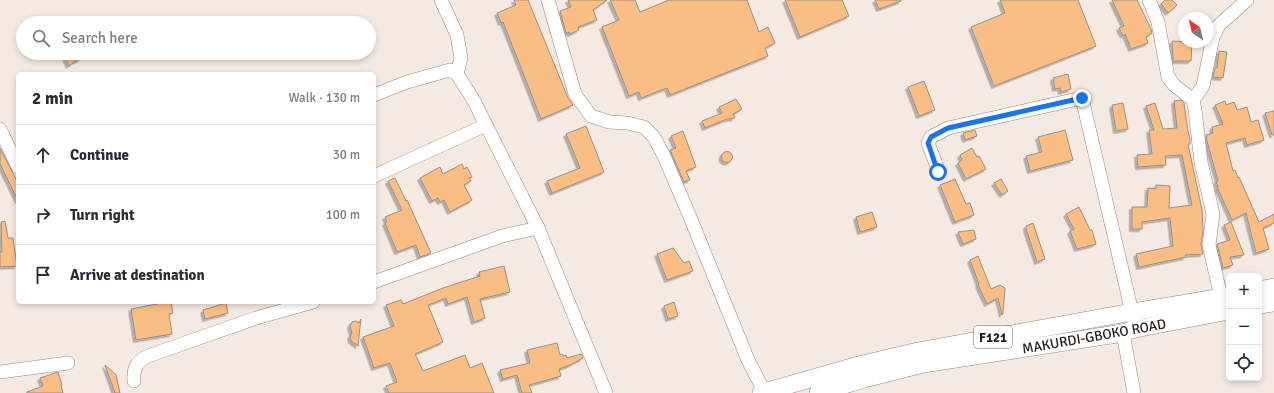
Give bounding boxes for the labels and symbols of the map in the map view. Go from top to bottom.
north arrow [1178,12,1214,48]
route end [1073,89,1091,107]
route start [929,163,947,181]
street label: MAKURDI-GBOKO ROAD [1021,315,1167,358]
road number: F121 [974,326,1012,348]

